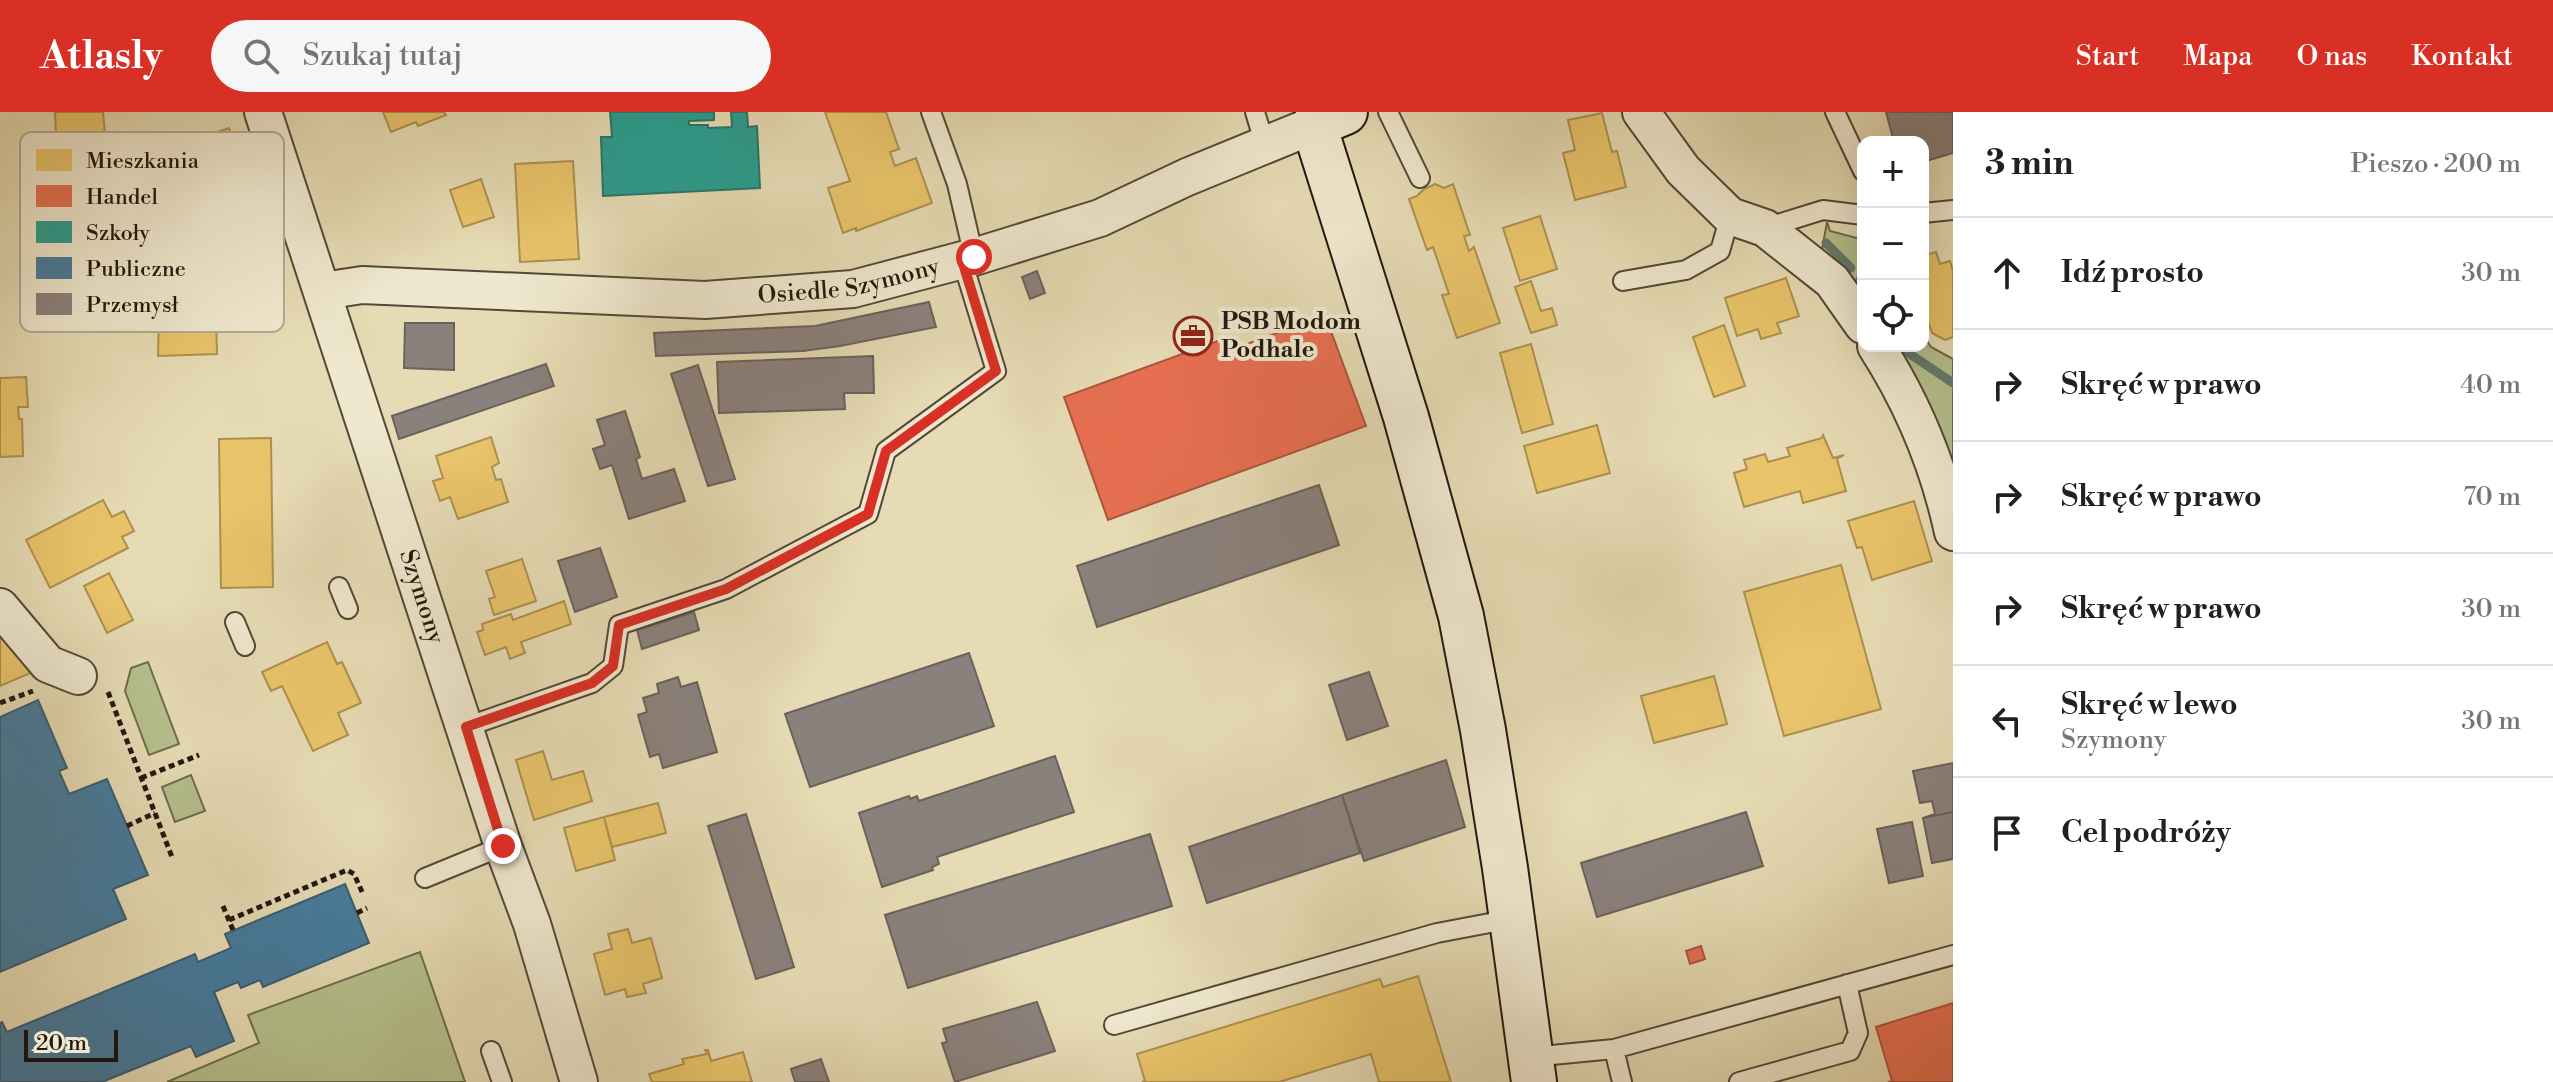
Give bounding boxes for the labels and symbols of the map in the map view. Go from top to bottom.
legend [20,132,284,332]
text: Mieszkania [86,148,200,175]
text: Handel [86,184,158,211]
text: Szkoły [86,220,150,247]
route start [956,239,992,275]
street label: Osiedle Szymony [757,252,943,311]
text: Publiczne [86,256,186,283]
text: Przemysł [86,292,179,319]
place label: PSB Modom Podhale [1221,307,1361,365]
office icon: PSB Modom Podhale [1172,315,1214,357]
street label: Szymony [392,546,451,648]
route end [485,828,521,864]
scale bar [24,1026,118,1062]

